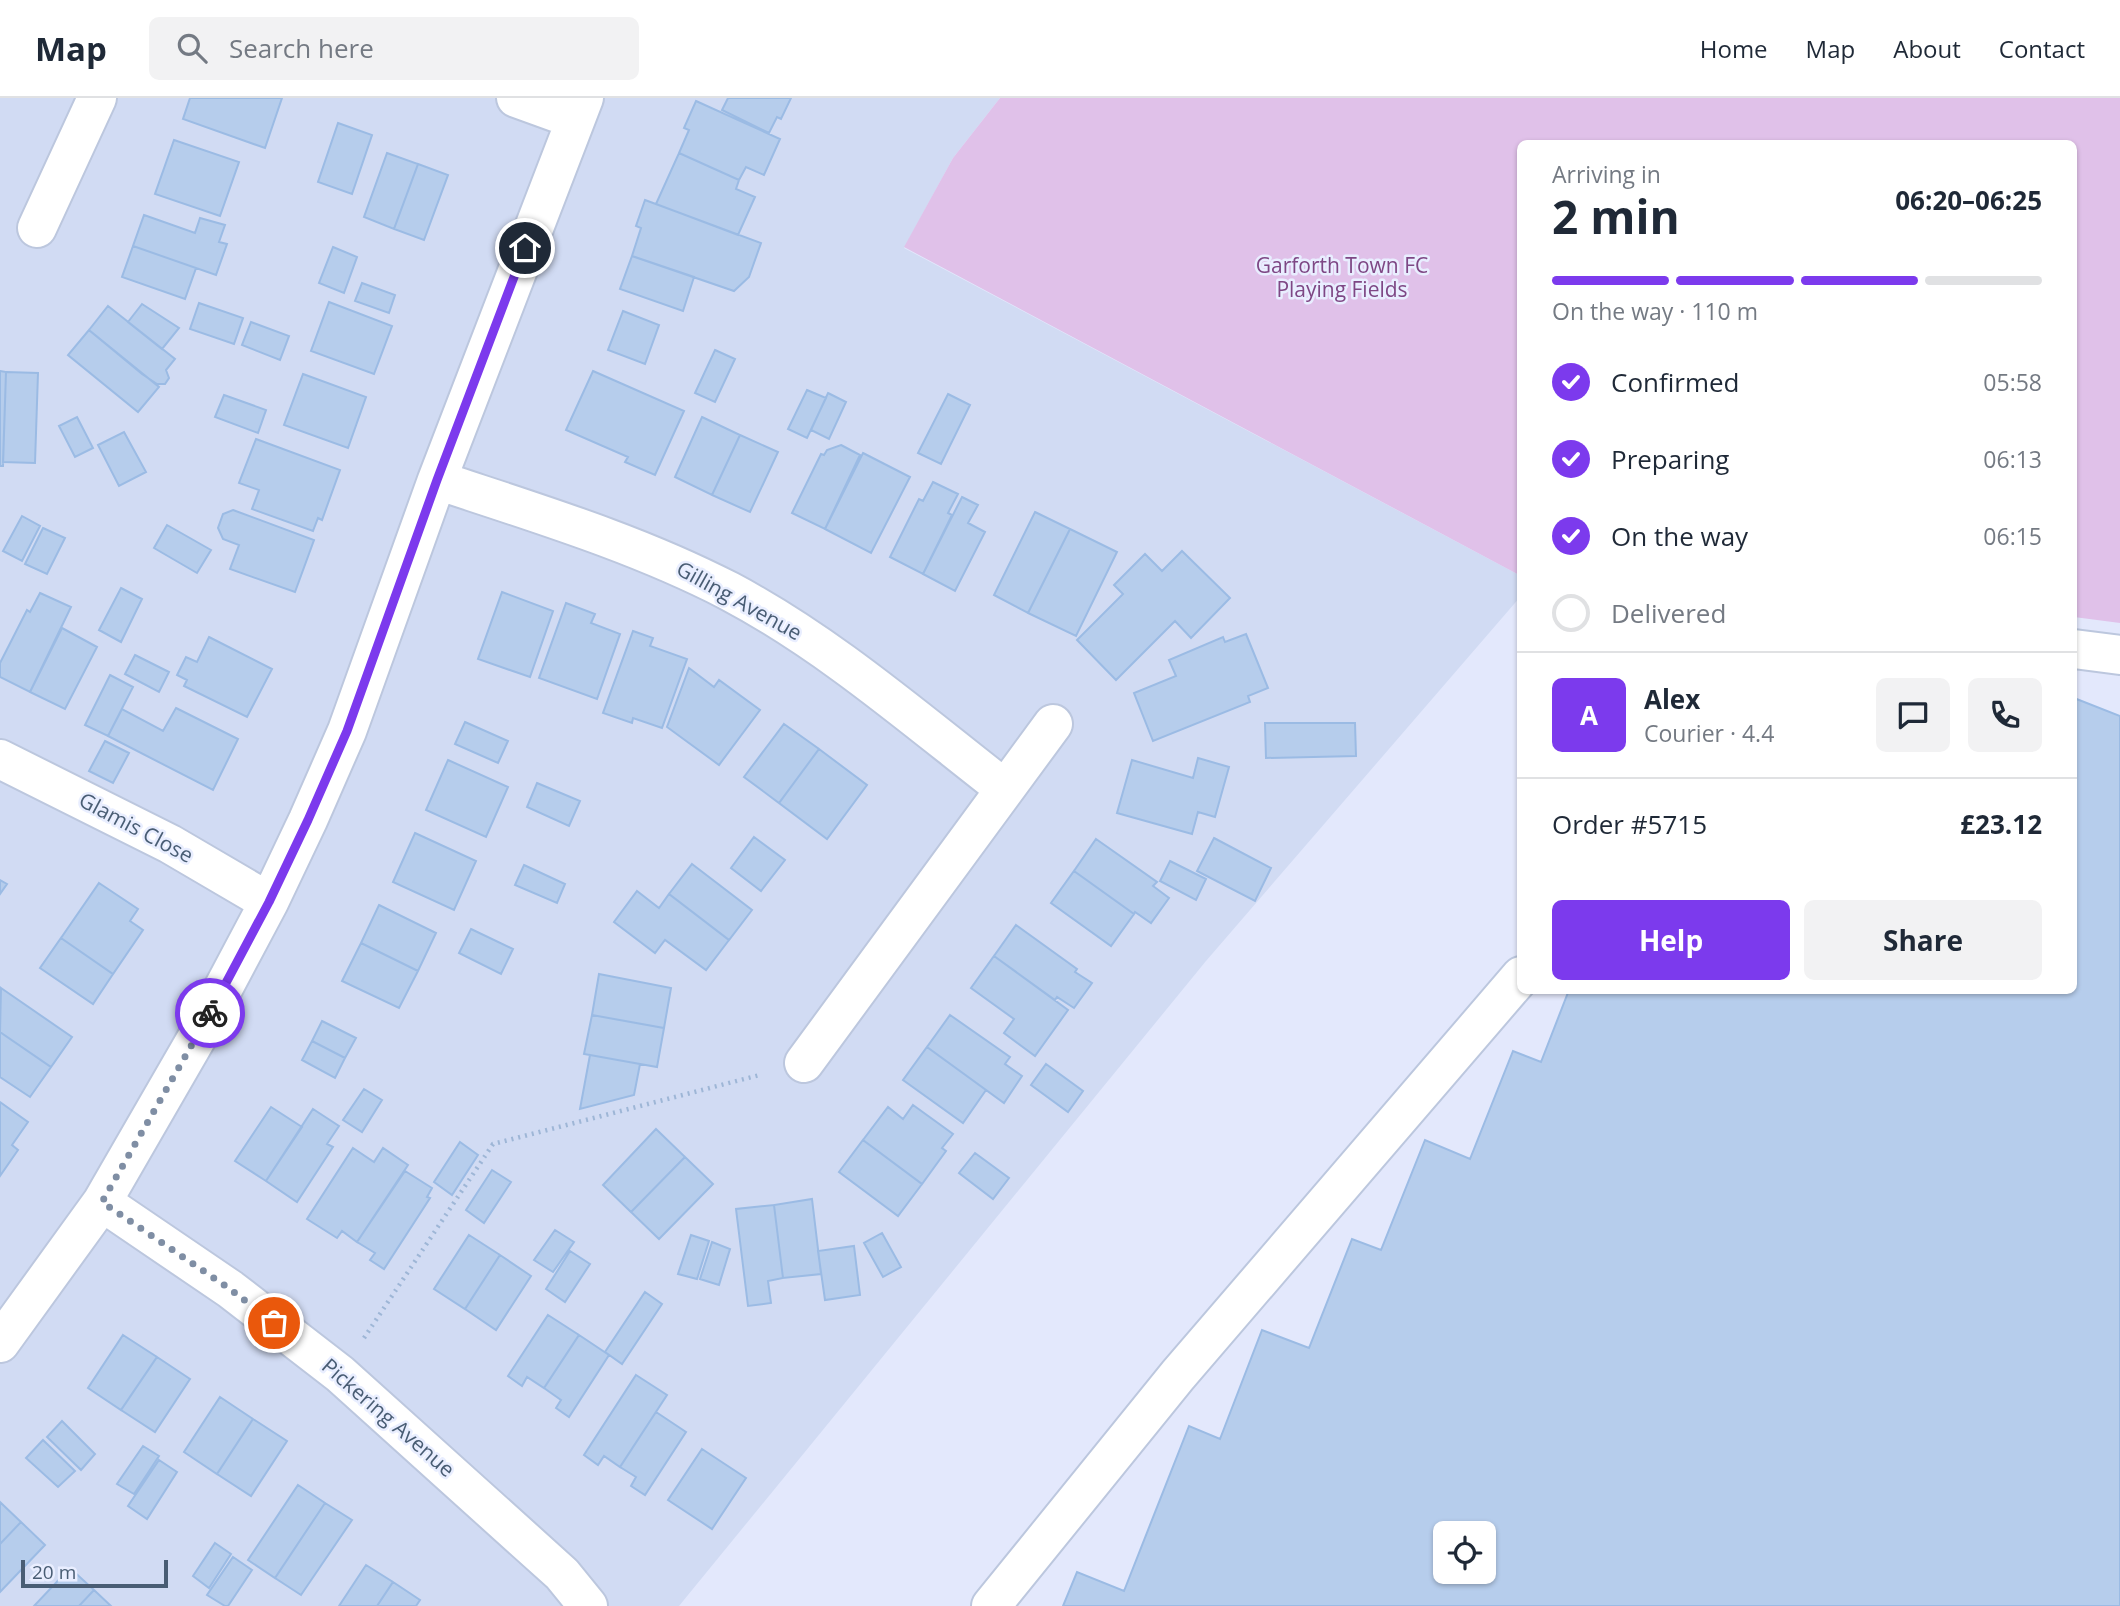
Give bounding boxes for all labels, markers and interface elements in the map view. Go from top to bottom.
search box [149,17,639,80]
text: Map [35,26,107,71]
icon: search [173,29,211,67]
text: Search here [229,30,374,66]
text: Home [1700,32,1768,65]
text: Map [1806,32,1855,65]
text: About [1893,32,1961,65]
text: Contact [1999,32,2085,65]
text: Arriving in [1552,158,1661,190]
text: 06:20–06:25 [1895,182,2042,218]
text: 2 min [1552,185,1680,247]
pin [495,218,555,278]
icon: home [506,229,544,267]
park label: Garforth Town FC Playing Fields [1256,251,1428,303]
text: On the way · 110 m [1552,295,1758,327]
icon: check [1552,363,1590,401]
text: Confirmed [1611,364,1739,400]
text: 05:58 [1983,366,2042,398]
icon: check [1552,440,1590,478]
text: Preparing [1611,441,1729,477]
text: 06:13 [1983,443,2042,475]
icon: check [1552,517,1590,555]
text: On the way [1611,518,1748,554]
text: 06:15 [1983,520,2042,552]
street label: Gilling Avenue [672,554,807,646]
text: Delivered [1611,595,1726,631]
button: chat [1876,678,1950,752]
button: phone [1968,678,2042,752]
text: Alex [1644,681,1700,717]
text: A [1580,697,1598,733]
text: Courier · 4.4 [1644,717,1774,749]
street label: Glamis Close [75,785,198,869]
text: Order #5715 [1552,806,1707,842]
text: £23.12 [1960,806,2042,842]
button: Help [1552,900,1790,980]
button: Share [1804,900,2042,980]
courier [175,978,245,1048]
icon: bike [191,994,229,1032]
pin [244,1293,304,1353]
icon: bag [255,1304,293,1342]
street label: Pickering Avenue [316,1352,461,1483]
map controls [1433,1521,1496,1584]
button: locate [1433,1521,1496,1584]
scale bar [21,1557,168,1589]
text: 20 m [32,1559,76,1585]

